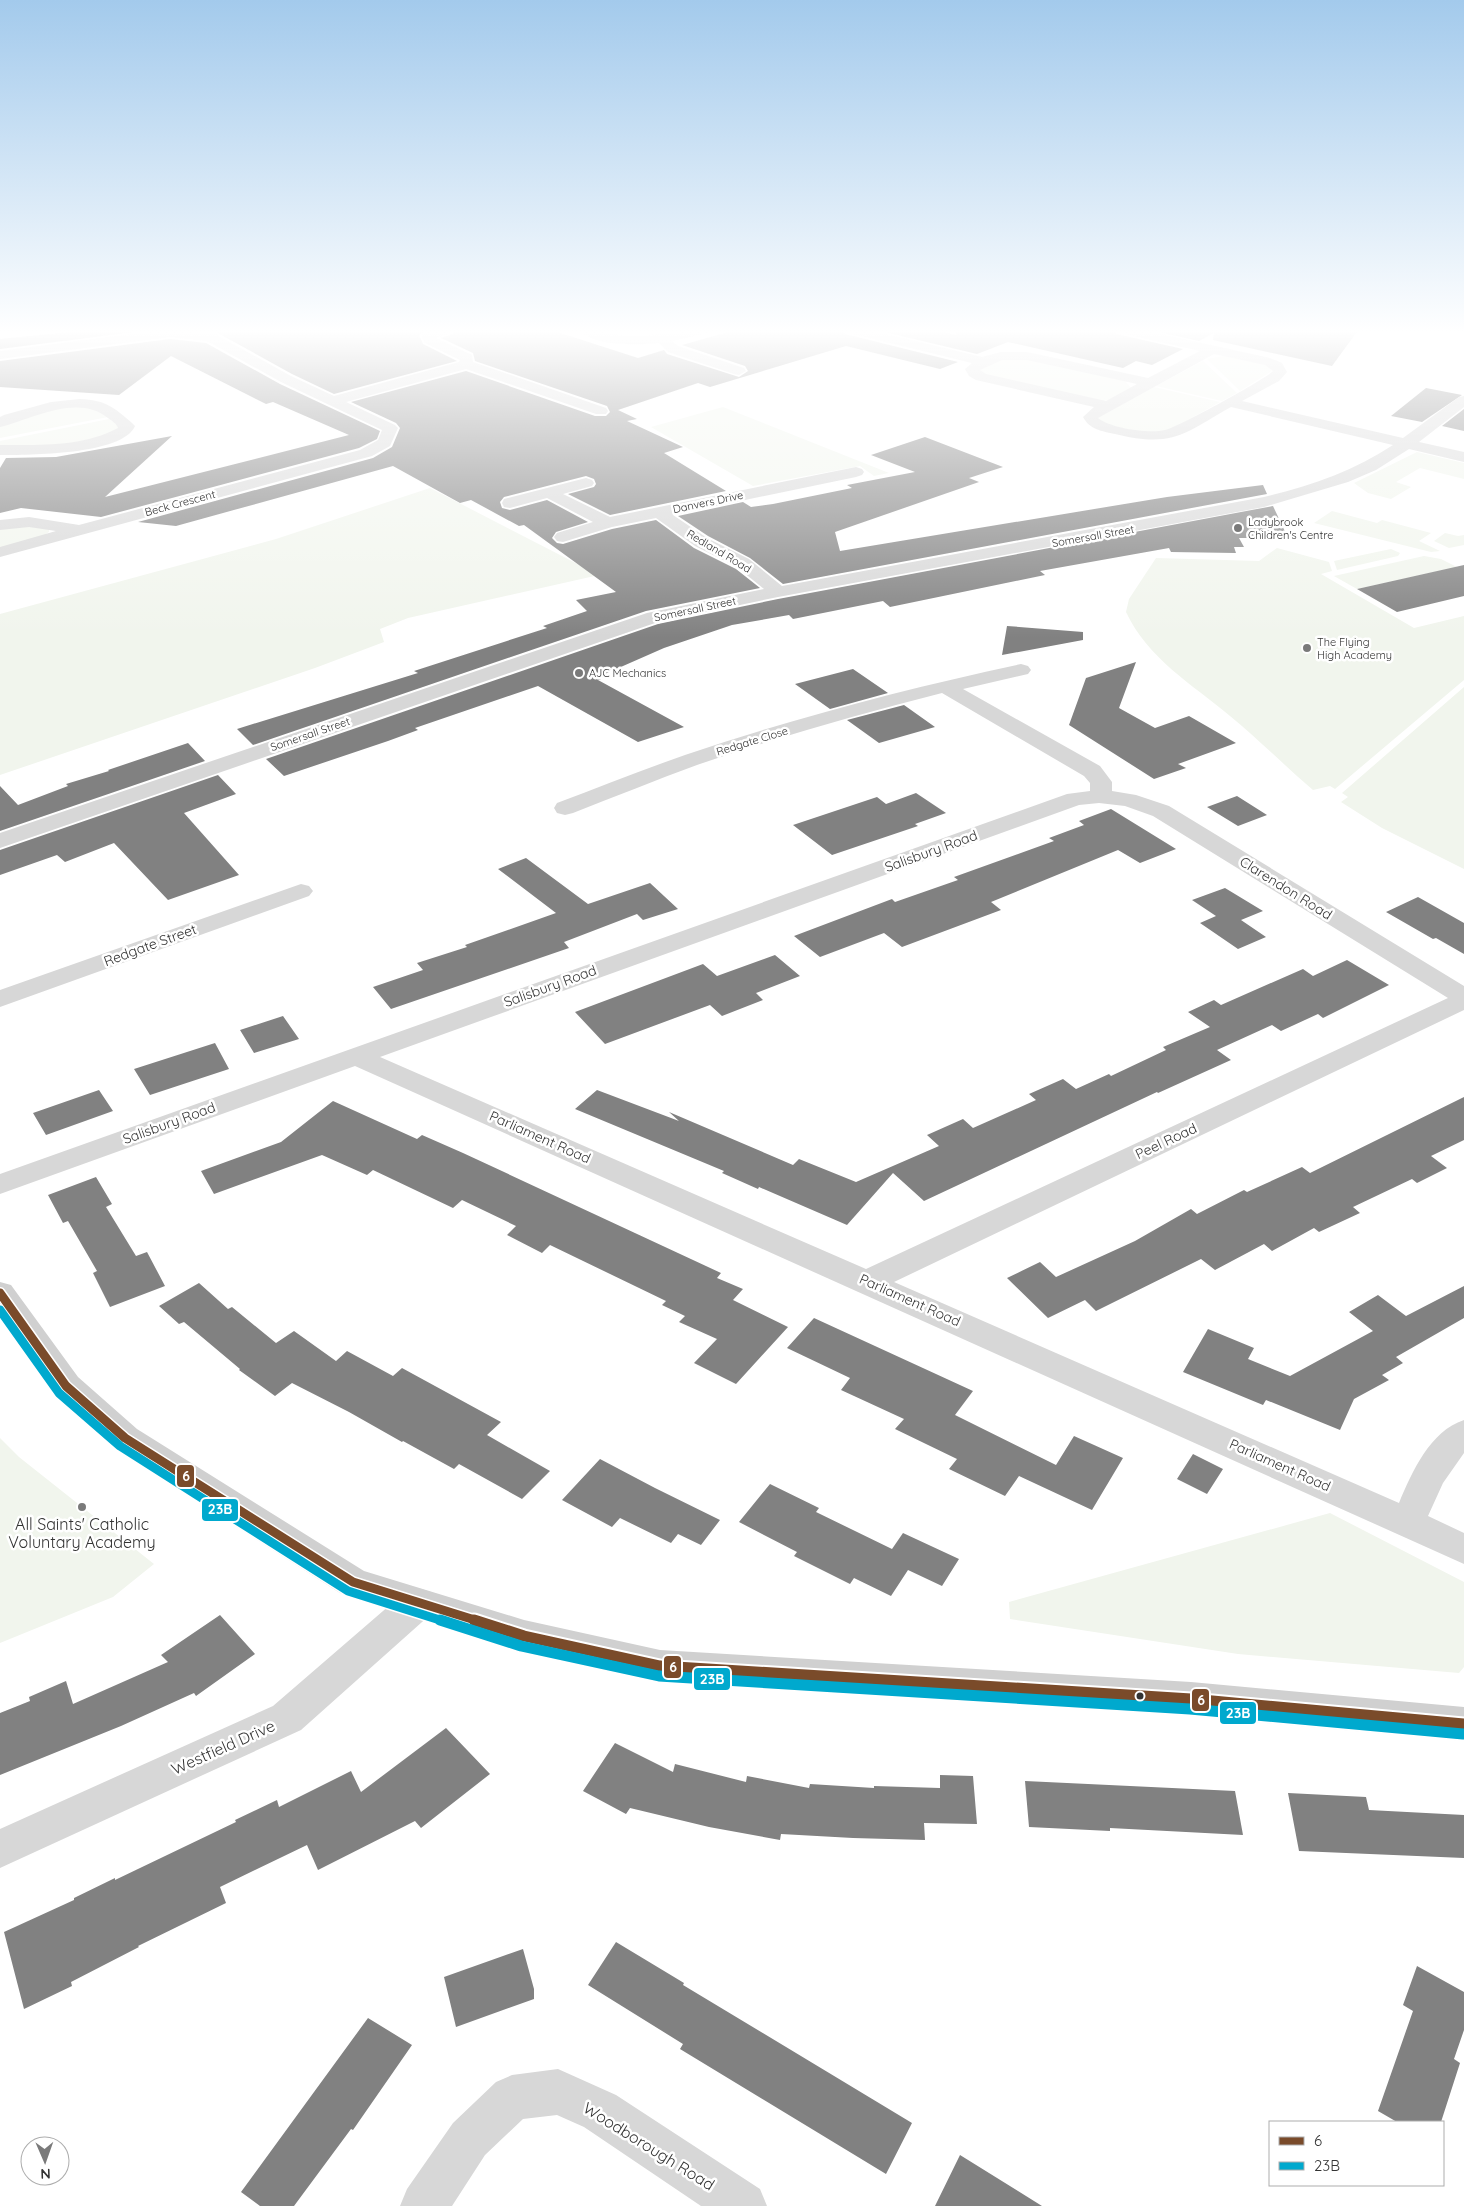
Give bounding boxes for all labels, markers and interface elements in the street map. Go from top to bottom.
street label: Beck Crescent [143,487,217,519]
street label: Danvers Drive [671,488,745,516]
place label: Ladybrook Children's Centre [1248,515,1333,542]
street label: Somersall Street [1051,522,1136,550]
marker: Ladybrook Children's Centre [1232,522,1244,534]
street label: Redland Road [684,526,754,576]
street label: Somersall Street [653,593,737,625]
place label: The Flying High Academy [1317,635,1392,662]
marker: The Flying High Academy [1301,642,1313,654]
place label: AJC Mechanics [589,666,666,680]
marker: AJC Mechanics [573,667,585,679]
street label: Somersall Street [268,714,352,754]
street label: Redgate Close [714,723,790,759]
street label: Salisbury Road [882,826,980,876]
street label: Clarendon Road [1236,852,1336,924]
street label: Redgate Street [101,920,199,970]
street label: Salisbury Road [501,961,599,1011]
street label: Salisbury Road [120,1098,218,1148]
street label: Parliament Road [487,1107,593,1167]
street label: Peel Road [1132,1119,1200,1163]
street label: Parliament Road [857,1270,963,1330]
street label: Parliament Road [1227,1435,1333,1495]
line badge: 6 [176,1464,195,1488]
text: 6 [182,1467,190,1485]
line badge: 23B [201,1498,239,1522]
text: 23B [208,1500,232,1518]
marker: All Saints' Catholic Voluntary Academy [76,1501,88,1513]
place label: All Saints' Catholic Voluntary Academy [8,1514,156,1552]
line badge: 6 [663,1655,682,1679]
text: 6 [669,1658,677,1676]
line badge: 23B [693,1667,731,1691]
text: 23B [700,1670,724,1688]
line badge: 6 [1191,1688,1210,1712]
unlabelled marker [1135,1691,1145,1701]
text: 6 [1197,1691,1205,1709]
line badge: 23B [1219,1701,1257,1725]
text: 23B [1226,1704,1250,1722]
street label: Westfield Drive [168,1715,278,1779]
street label: Woodborough Road [580,2097,718,2195]
legend [1269,2121,1444,2186]
text: 6 [1314,2131,1322,2150]
north arrow [20,2136,70,2186]
text: 23B [1314,2156,1340,2175]
text: N [40,2165,51,2183]

